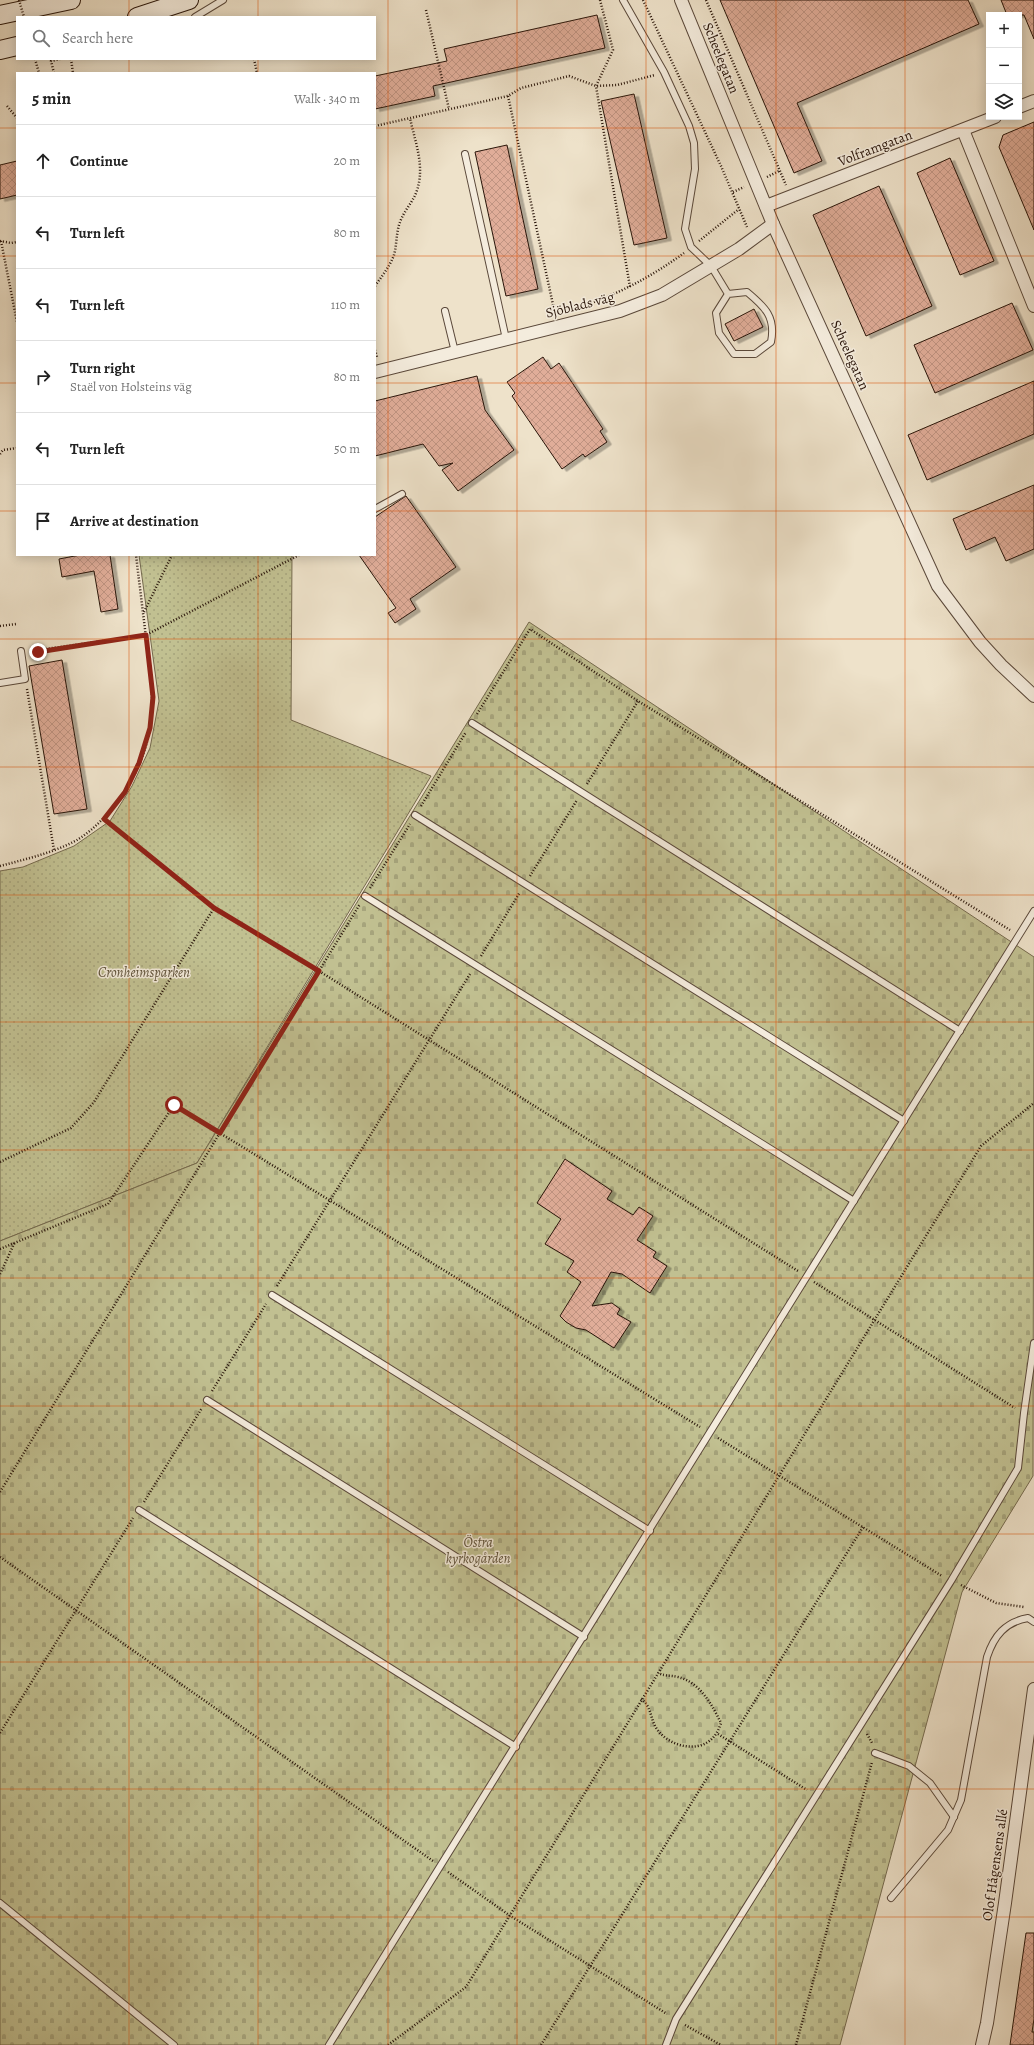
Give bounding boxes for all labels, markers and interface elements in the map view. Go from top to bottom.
map controls [986,12,1022,120]
button: + [986,12,1022,48]
search box [16,16,376,60]
street label: Scheelegatan [698,20,744,97]
icon: search [30,27,52,49]
text: Search here [62,28,133,48]
button: − [986,48,1022,84]
button: layers [986,84,1022,120]
text: 5 min [32,87,71,110]
text: Walk · 340 m [294,90,360,107]
street label: Volframgatan [834,125,915,171]
icon: ahead [32,150,54,172]
text: Continue [70,151,128,171]
text: 20 m [334,152,360,169]
icon: left [32,222,54,244]
text: Turn left [70,223,125,243]
text: 80 m [333,224,360,241]
street label: Sjöblads väg [544,287,616,323]
icon: left [32,294,54,316]
text: Turn left [70,295,125,315]
text: 110 m [331,296,360,313]
street label: Scheelegatan [826,317,874,393]
text: Turn right [70,358,135,378]
icon: right [32,366,54,388]
text: 80 m [333,368,360,385]
text: Staël von Holsteins väg [70,378,192,395]
icon: left [32,438,54,460]
text: Turn left [70,439,125,459]
text: 50 m [334,440,360,457]
icon: arrive [32,510,54,532]
text: Arrive at destination [70,511,199,531]
route end [29,643,47,661]
park label: Cronheimsparken [98,963,190,982]
route start [165,1096,183,1114]
park label: Östra kyrkogården [446,1533,510,1568]
street label: Olof Hågensens allé [978,1808,1012,1922]

